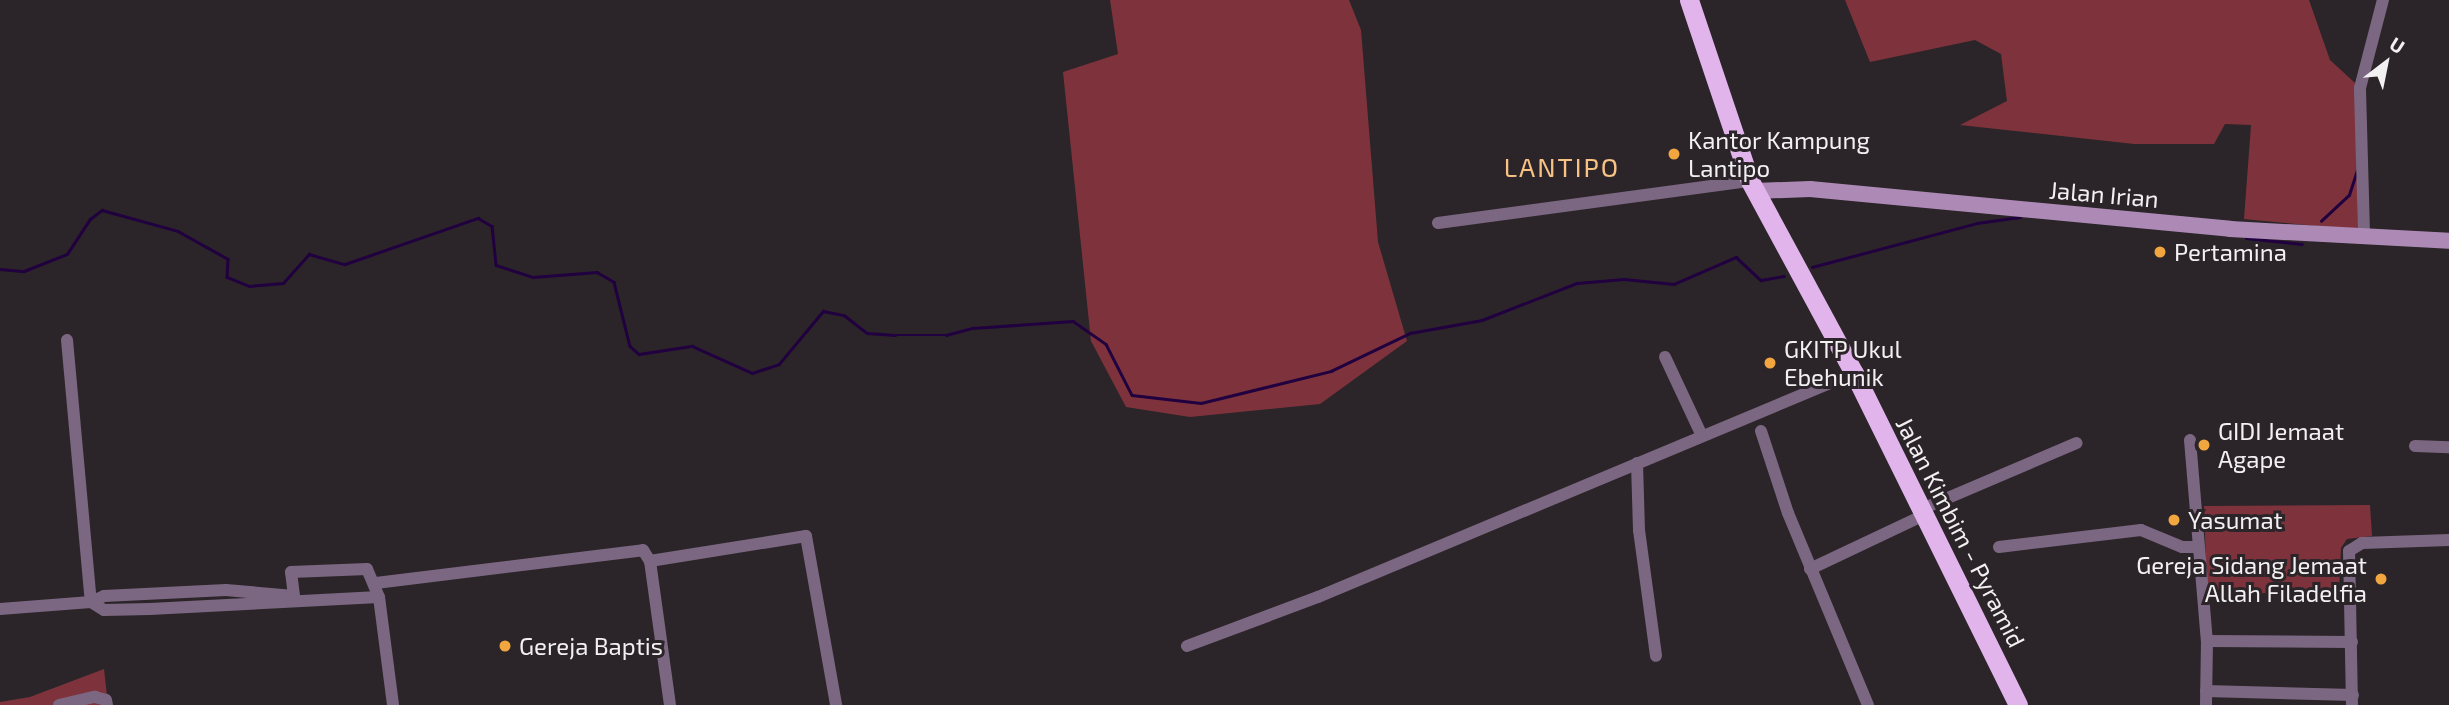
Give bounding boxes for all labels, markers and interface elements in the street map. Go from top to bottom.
north arrow [2351,28,2421,98]
text: U [2386,32,2409,58]
place label: Kantor Kampung Lantipo [1688,126,1870,182]
marker: Kantor Kampung Lantipo [1666,146,1682,162]
district label: LANTIPO [1505,151,1619,183]
street label: Jalan Irian [2048,175,2160,213]
place label: Pertamina [2174,238,2287,266]
marker: Pertamina [2152,244,2168,260]
place label: GKITP Ukul Ebehunik [1784,335,1902,391]
marker: GKITP Ukul Ebehunik [1762,355,1778,371]
street label: Jalan Kimbim - Pyramid [1890,412,2032,652]
place label: GIDI Jemaat Agape [2218,417,2345,473]
marker: GIDI Jemaat Agape [2196,437,2212,453]
place label: Yasumat [2188,506,2283,534]
marker: Yasumat [2166,512,2182,528]
place label: Gereja Sidang Jemaat Allah Filadelfia [2136,551,2367,607]
marker: Gereja Sidang Jemaat Allah Filadelfia [2373,571,2389,587]
place label: Gereja Baptis [519,632,663,660]
marker: Gereja Baptis [497,638,513,654]

